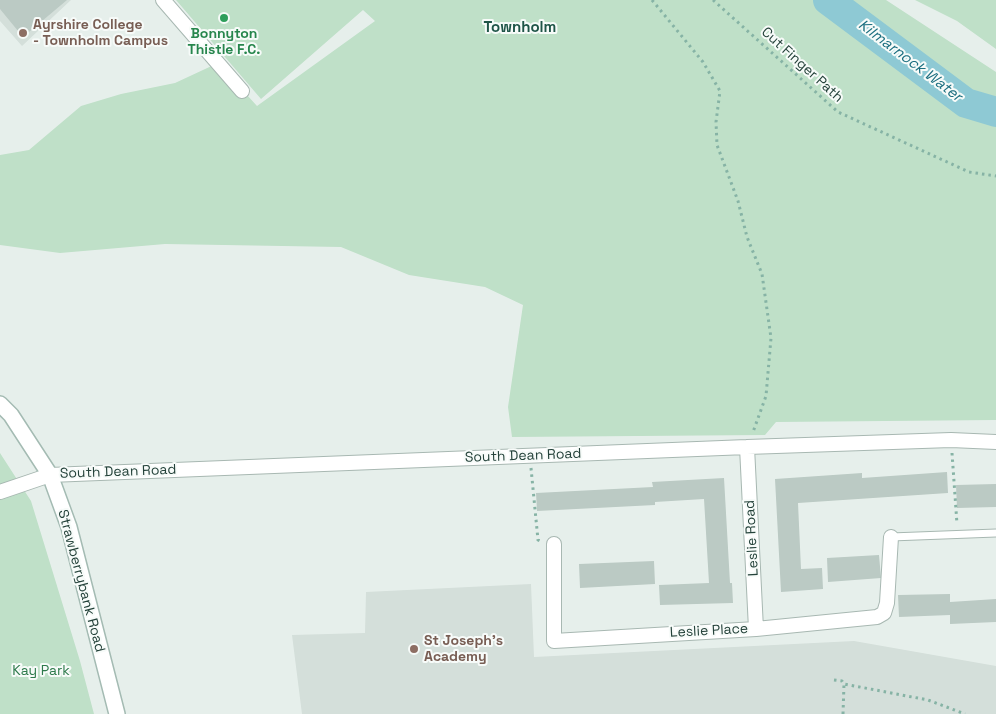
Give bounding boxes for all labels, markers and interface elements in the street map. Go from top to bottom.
marker: Bonnyton Thistle F.C. [218,12,230,24]
water label: Kilmarnock Water [855,16,965,106]
place label: Ayrshire College - Townholm Campus [33,17,168,49]
district label: Townholm [484,19,556,37]
street label: Cut Finger Path [758,24,846,106]
place label: Bonnyton Thistle F.C. [187,26,261,58]
marker: Ayrshire College - Townholm Campus [17,27,29,39]
street label: South Dean Road [464,446,582,466]
street label: South Dean Road [59,462,177,482]
street label: Leslie Road [742,499,762,577]
street label: Strawberrybank Road [54,508,108,654]
street label: Leslie Place [669,621,749,641]
place label: St Joseph's Academy [424,633,503,666]
marker: St Joseph's Academy [408,643,420,655]
park label: Kay Park [12,663,70,679]

